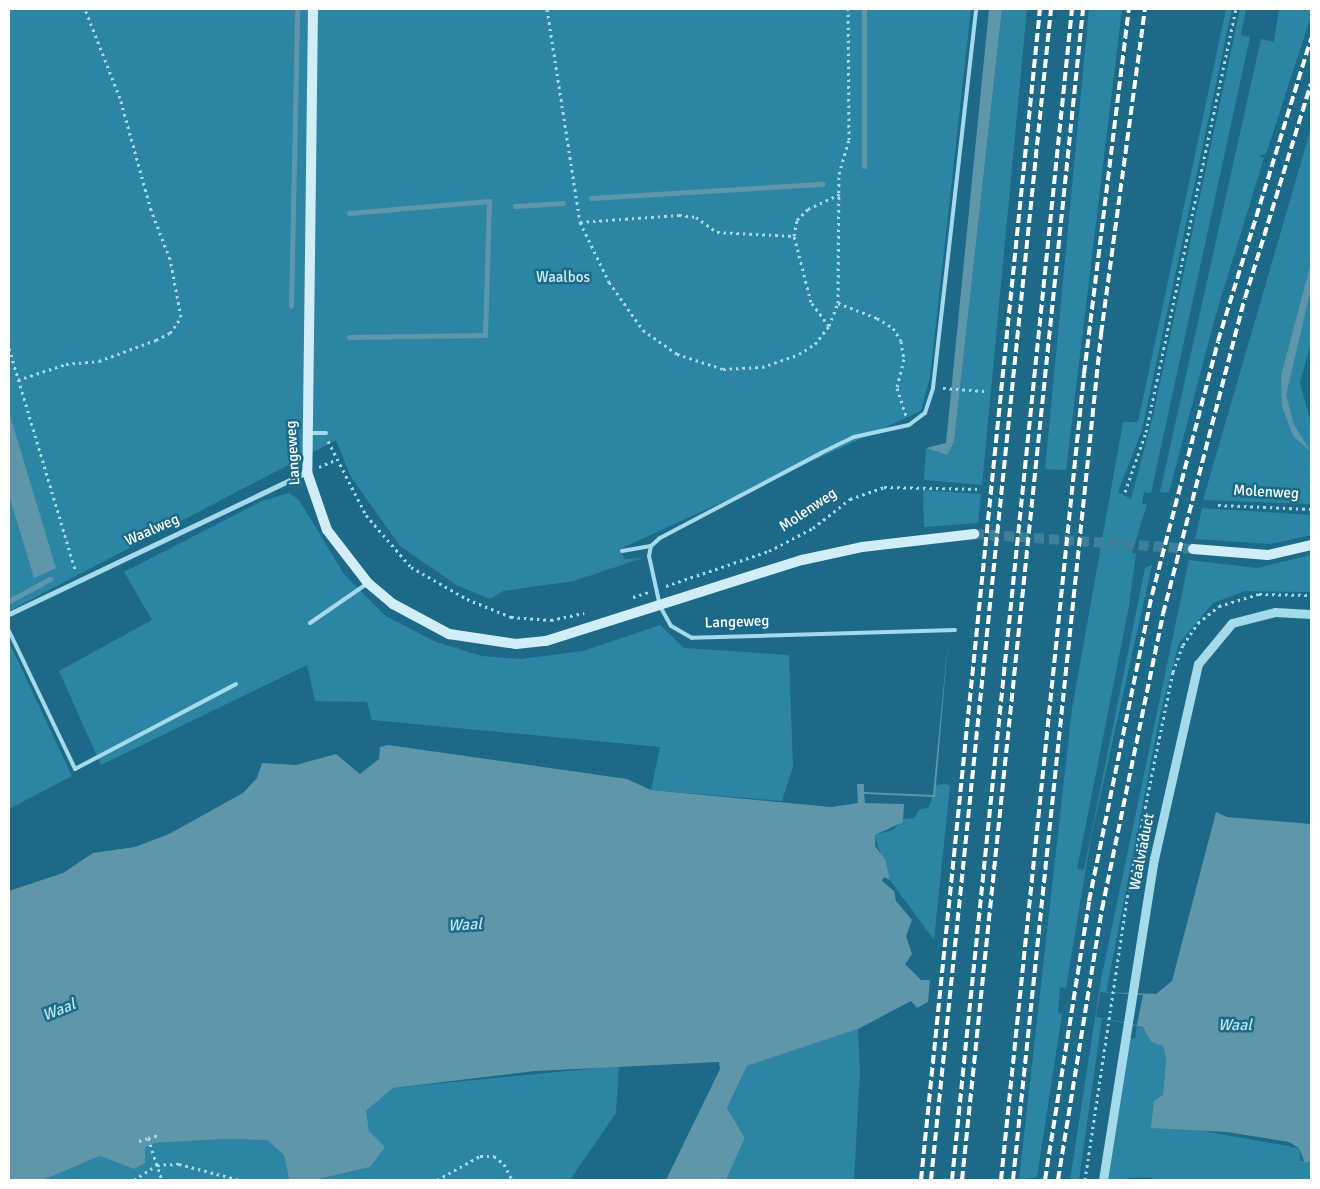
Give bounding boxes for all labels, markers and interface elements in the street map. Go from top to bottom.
park label: Waalbos [536,269,590,287]
street label: Langeweg [282,420,304,486]
street label: Molenweg [1233,481,1299,503]
street label: Molenweg [776,484,840,536]
street label: Waalweg [122,510,182,550]
street label: Langeweg [704,612,770,632]
street label: Waalviaduct [1126,812,1158,892]
water label: Waal [448,915,482,935]
water label: Waal [40,995,78,1025]
water label: Waal [1218,1015,1252,1035]

